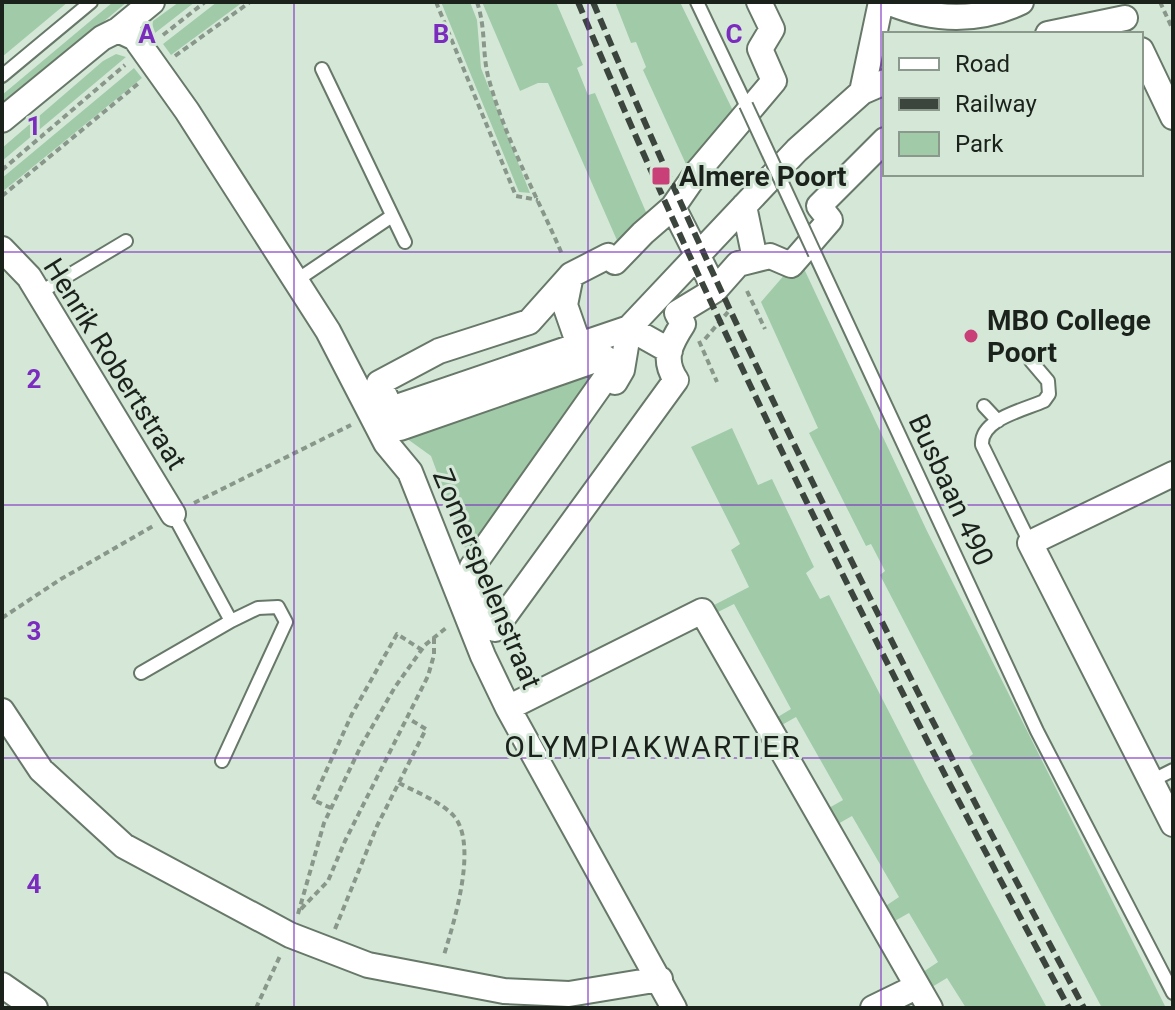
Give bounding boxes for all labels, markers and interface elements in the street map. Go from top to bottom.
text: A [138,19,156,49]
text: B [433,19,449,49]
text: C [725,19,743,49]
legend [883,32,1143,176]
text: Road [955,50,1010,78]
text: Railway [955,90,1037,118]
text: 1 [27,111,41,141]
text: Park [955,130,1004,158]
place label: Almere Poort [679,160,847,193]
marker: Almere Poort [650,165,672,187]
street label: Henrik Robertstraat [37,252,193,476]
place label: MBO College Poort [987,304,1151,369]
marker: MBO College Poort [962,327,980,345]
text: 2 [27,364,41,394]
street label: Busbaan 490 [902,409,1000,571]
street label: Zomerspelenstraat [426,464,548,694]
text: 3 [27,616,41,646]
district label: OLYMPIAKWARTIER [504,729,802,764]
text: 4 [27,869,42,899]

